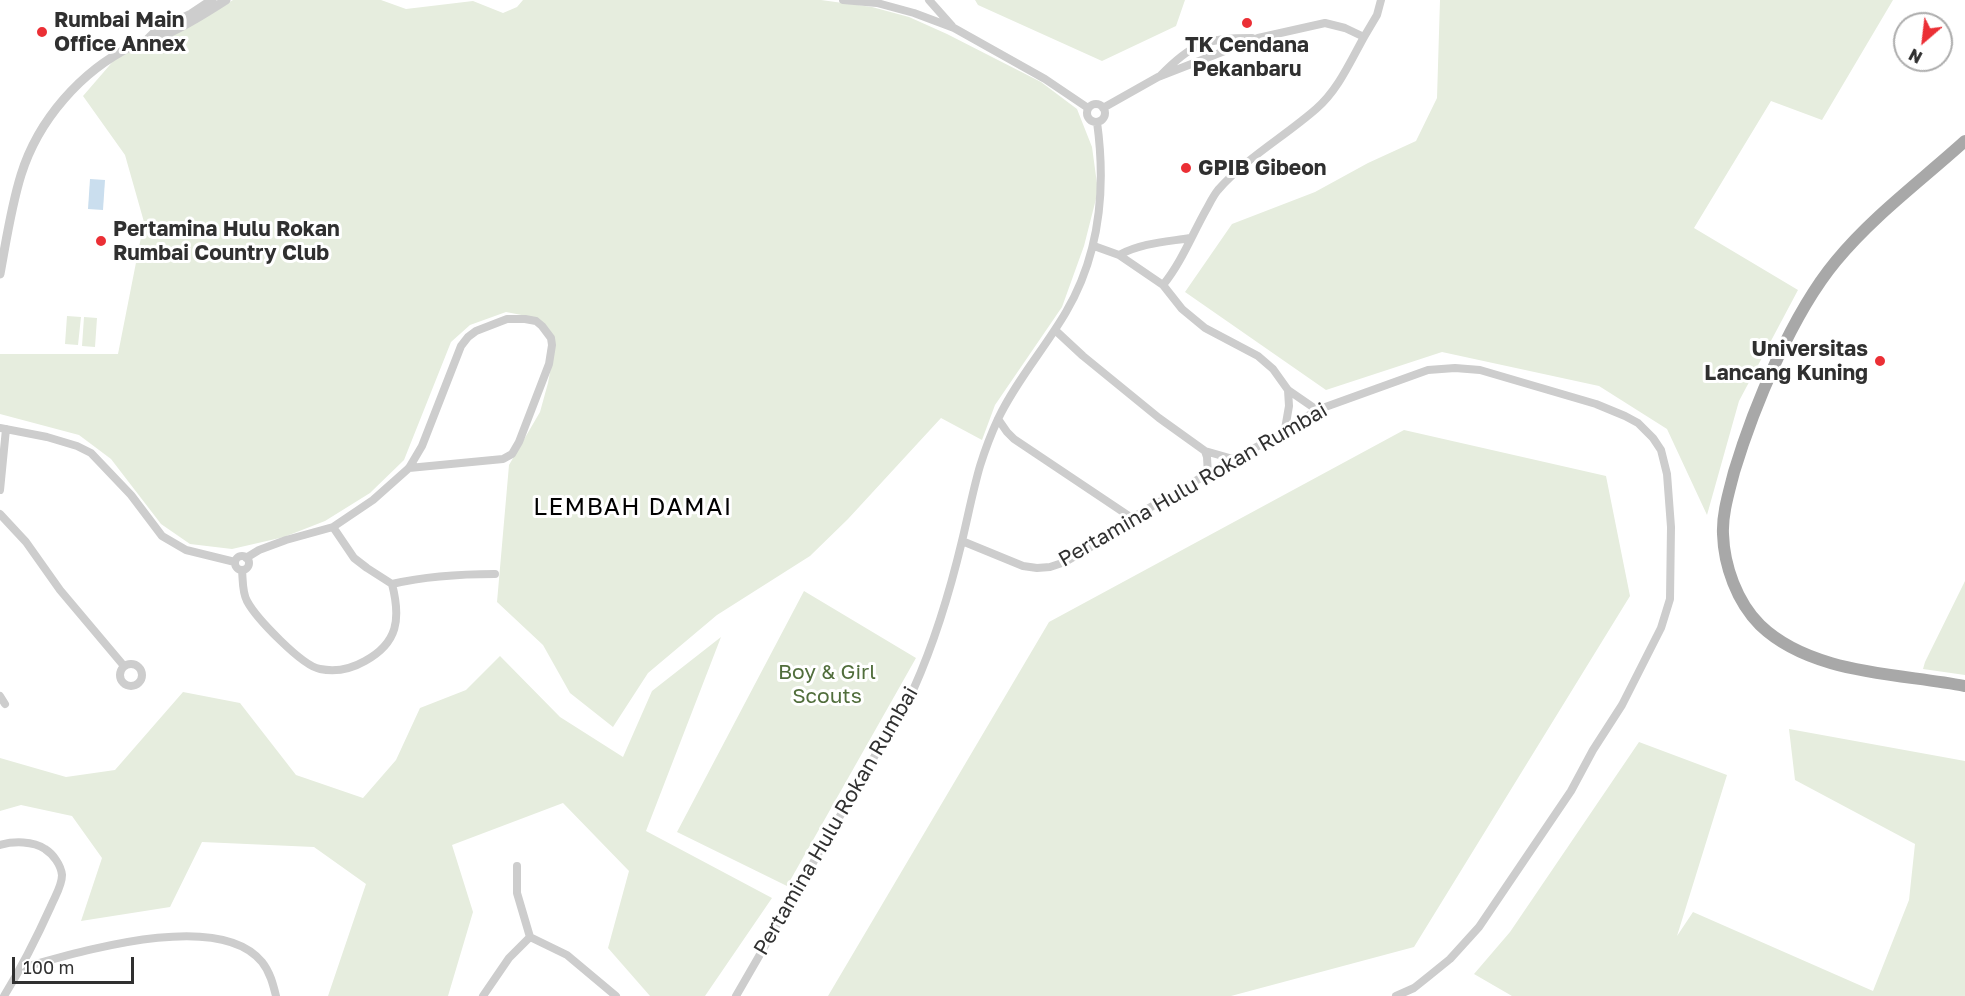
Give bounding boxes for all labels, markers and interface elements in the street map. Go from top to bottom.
place label: Rumbai Main Office Annex [54,7,186,57]
north arrow [1893,12,1953,72]
marker: TK Cendana Pekanbaru [1240,16,1254,30]
marker: Rumbai Main Office Annex [35,25,49,39]
place label: TK Cendana Pekanbaru [1185,32,1309,82]
text: N [1905,44,1926,68]
place label: GPIB Gibeon [1198,155,1326,181]
marker: GPIB Gibeon [1179,161,1193,175]
place label: Pertamina Hulu Rokan Rumbai Country Club [113,216,340,266]
marker: Pertamina Hulu Rokan Rumbai Country Club [94,234,108,248]
place label: Universitas Lancang Kuning [1704,336,1868,386]
marker: Universitas Lancang Kuning [1873,354,1887,368]
street label: Pertamina Hulu Rokan Rumbai [1054,398,1332,572]
district label: LEMBAH DAMAI [533,493,733,521]
park label: Boy & Girl Scouts [778,659,876,709]
street label: Pertamina Hulu Rokan Rumbai [749,682,923,960]
scale bar [15,945,136,983]
text: 100 m [23,956,74,978]

